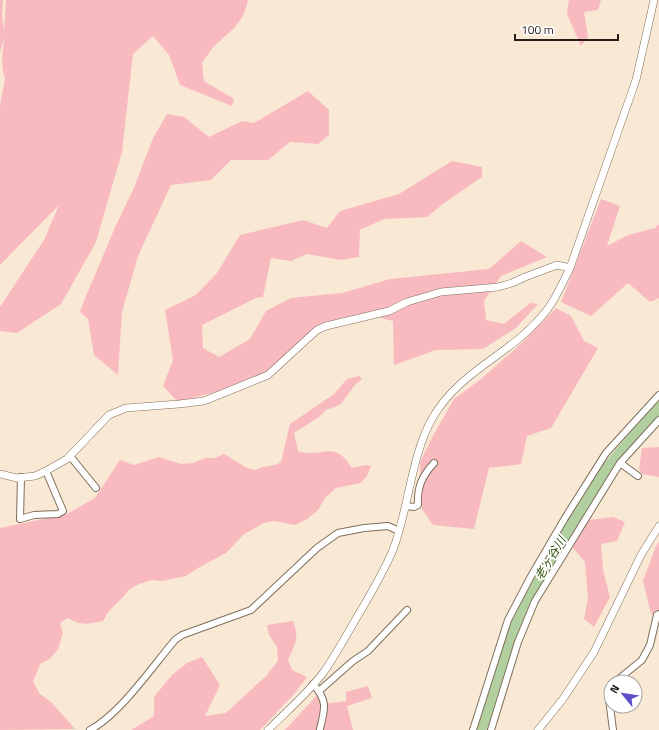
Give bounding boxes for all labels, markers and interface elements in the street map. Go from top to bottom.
scale bar [515,16,618,42]
text: 100 m [521,20,554,39]
water label: 老ヶ谷川 [529,531,572,583]
north arrow [603,674,643,714]
text: N [606,682,623,696]

